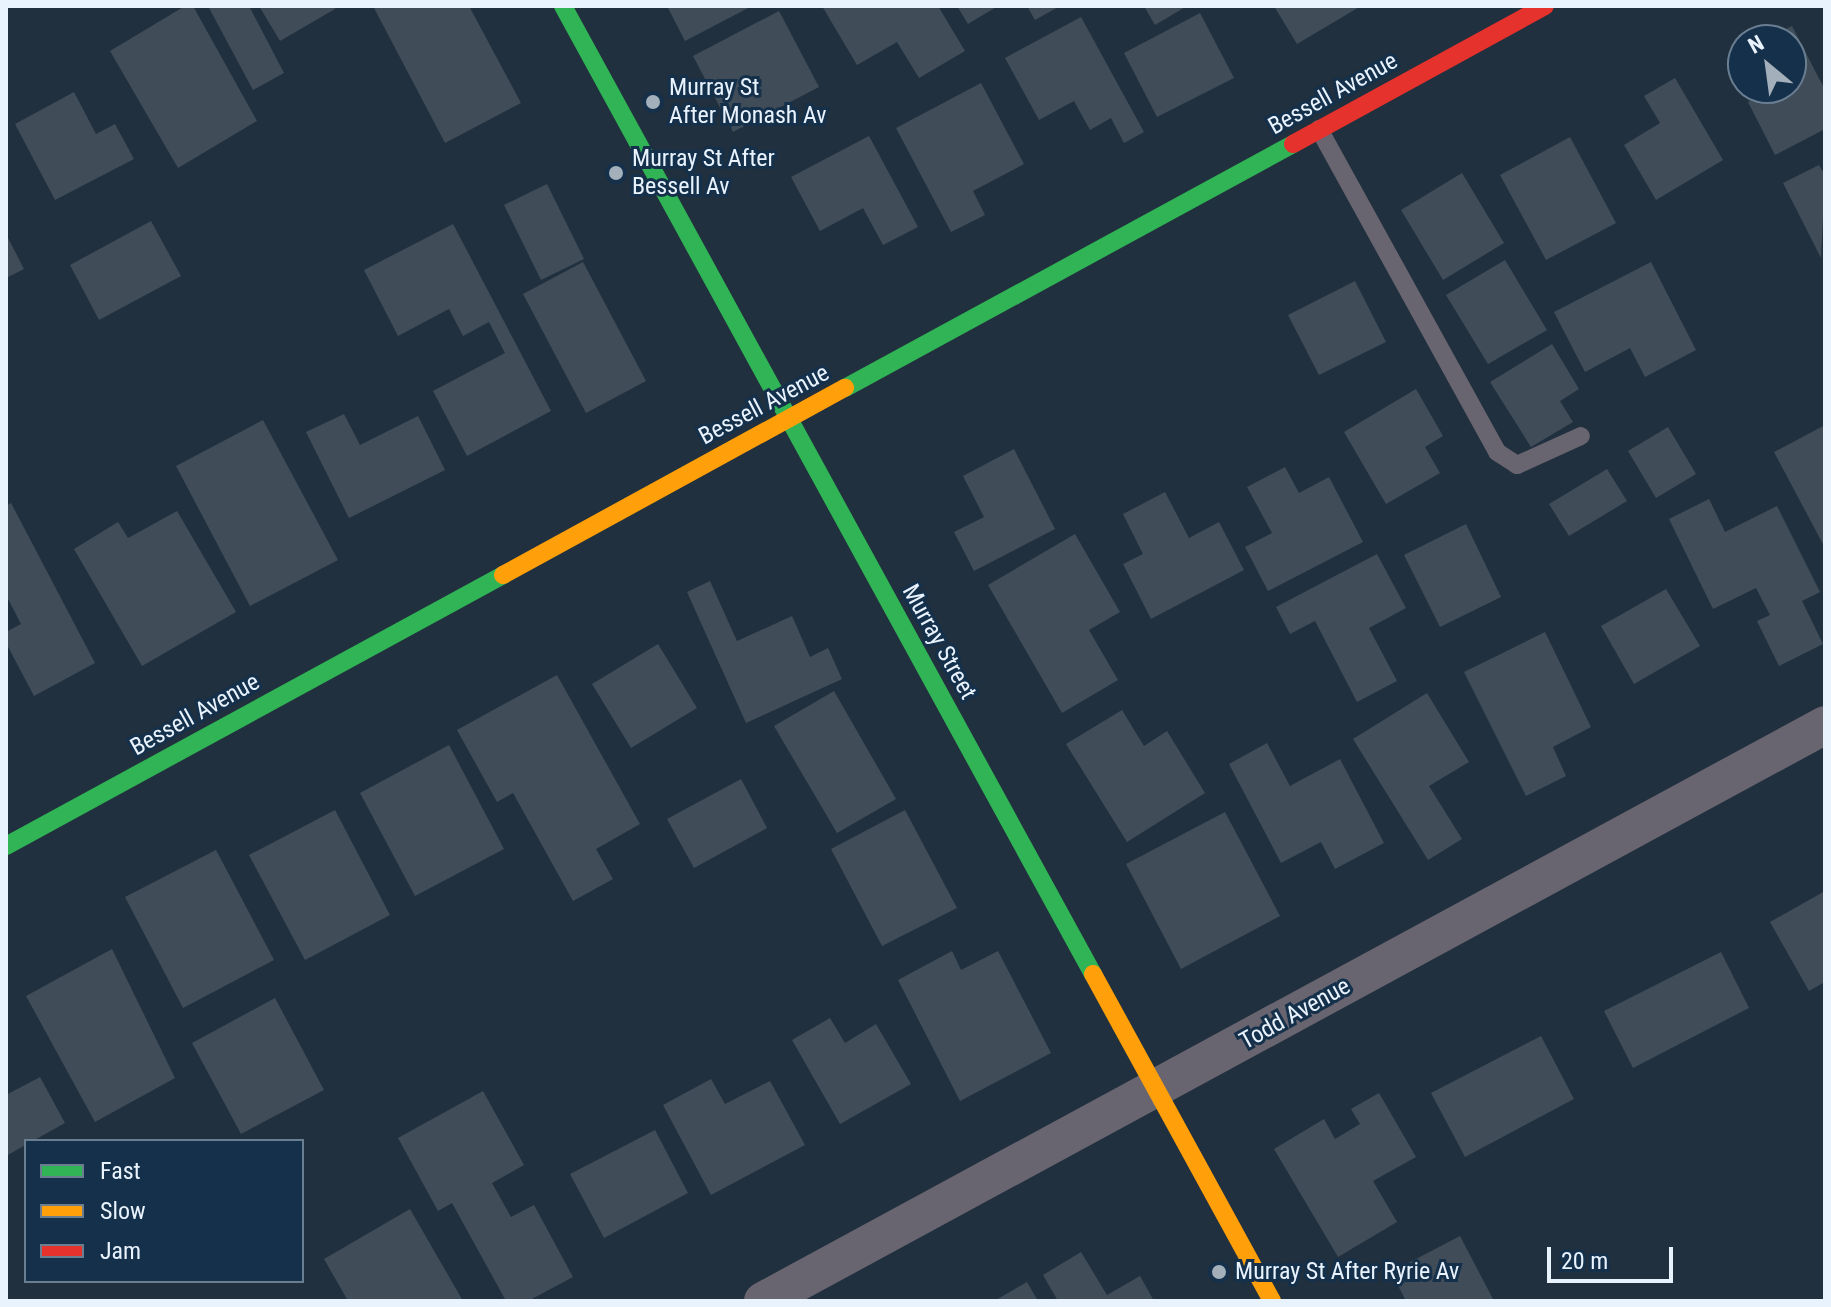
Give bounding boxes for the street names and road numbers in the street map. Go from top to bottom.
street label: Bessell Avenue [1263,47,1403,141]
street label: Bessell Avenue [694,359,834,451]
street label: Murray Street [896,580,982,704]
street label: Bessell Avenue [125,668,265,762]
street label: Todd Avenue [1235,972,1355,1056]

